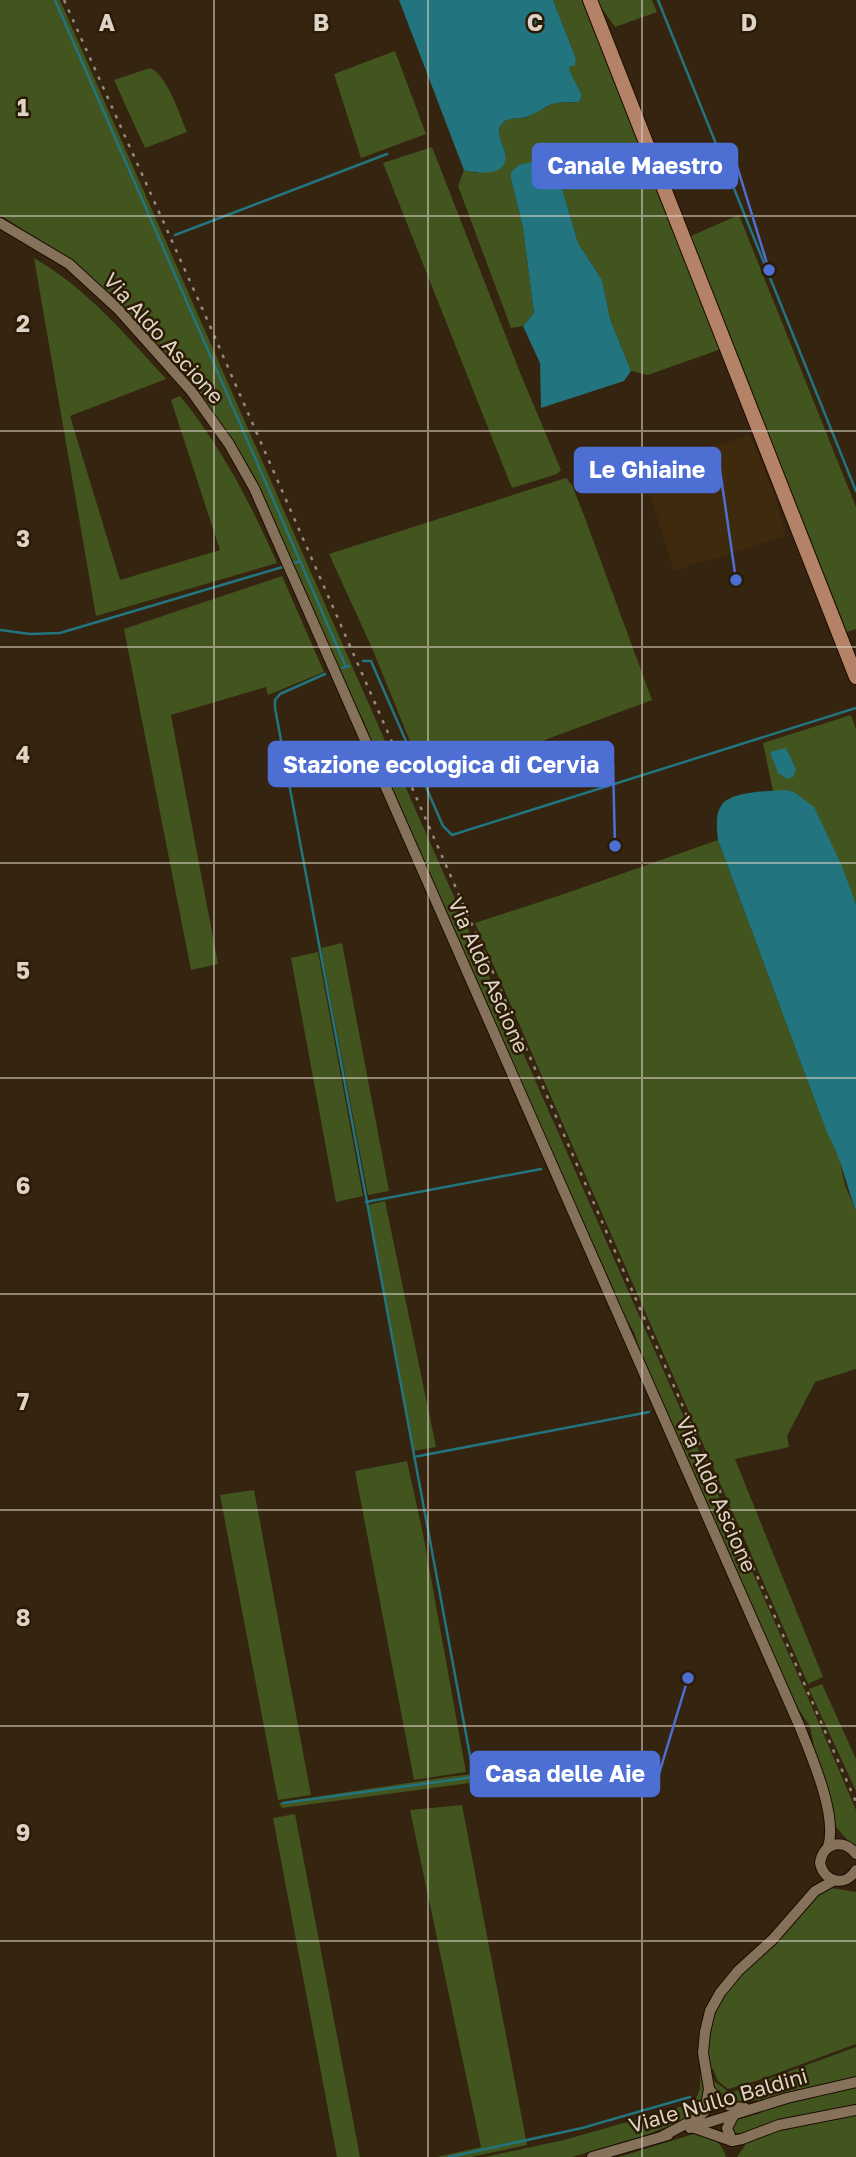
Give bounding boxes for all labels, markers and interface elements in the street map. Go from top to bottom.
text: A [99,8,116,36]
text: B [313,8,329,36]
text: C [527,8,543,36]
text: D [741,8,757,36]
text: 1 [17,93,29,121]
callout: Canale Maestro [533,144,737,188]
text: Canale Maestro [547,151,723,179]
street label: Via Aldo Ascione [98,267,230,409]
text: 2 [16,309,30,337]
callout: Le Ghiaine [575,448,720,492]
text: Le Ghiaine [589,455,705,483]
text: 3 [16,524,30,552]
text: 4 [16,740,30,768]
callout: Stazione ecologica di Cervia [269,742,613,786]
text: Stazione ecologica di Cervia [283,750,599,778]
street label: Via Aldo Ascione [443,893,535,1057]
text: 5 [16,956,30,984]
text: 6 [16,1171,30,1199]
text: 7 [17,1387,29,1415]
street label: Via Aldo Ascione [671,1412,763,1576]
text: 8 [16,1603,30,1631]
callout: Casa delle Aie [471,1752,659,1796]
text: Casa delle Aie [485,1759,645,1787]
text: 9 [16,1818,30,1846]
street label: Viale Nullo Baldini [626,2062,810,2138]

